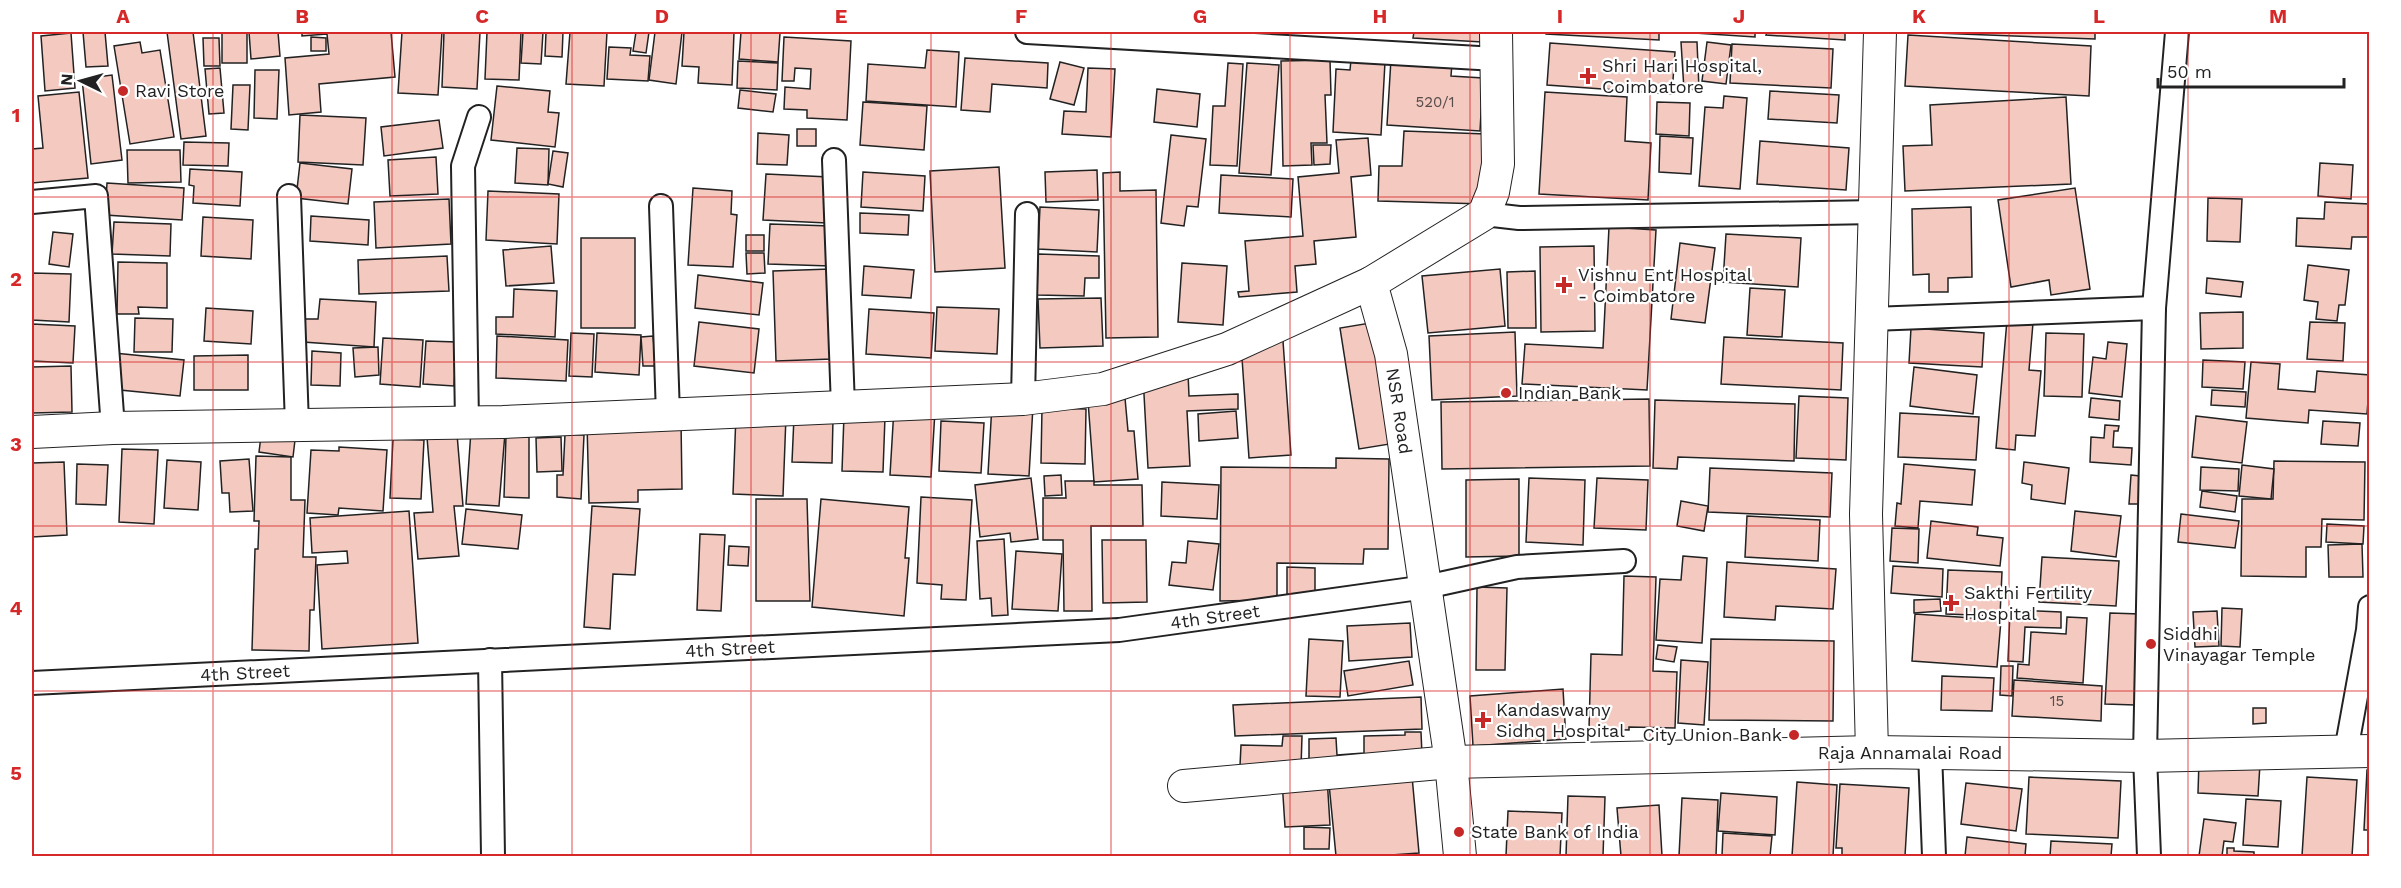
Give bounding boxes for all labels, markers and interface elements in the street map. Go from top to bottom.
text: A [116,4,130,28]
text: B [295,4,309,28]
text: C [475,4,489,28]
text: D [655,4,669,28]
text: E [835,4,847,28]
text: F [1015,4,1027,28]
text: G [1193,4,1207,28]
text: H [1373,4,1387,28]
text: I [1557,4,1563,28]
text: J [1733,4,1745,28]
text: K [1912,4,1926,28]
text: L [2093,4,2105,28]
text: M [2269,4,2287,28]
north arrow [51,51,111,111]
scale bar [2158,51,2344,89]
place label: Shri Hari Hospital, Coimbatore [1602,55,1762,97]
text: 50 m [2167,61,2212,82]
marker: Shri Hari Hospital, Coimbatore [1579,67,1597,85]
text: N [57,73,77,86]
place label: Ravi Store [135,80,224,101]
marker: Ravi Store [116,84,130,98]
house number: 520/1 [1415,93,1455,111]
text: 1 [12,103,20,127]
place label: Vishnu Ent Hospital - Coimbatore [1578,264,1753,306]
text: 2 [10,267,22,291]
marker: Vishnu Ent Hospital - Coimbatore [1555,276,1573,294]
street label: NSR Road [1382,366,1417,455]
place label: Indian Bank [1518,382,1621,403]
marker: Indian Bank [1499,386,1513,400]
text: 3 [10,432,22,456]
place label: Sakthi Fertility Hospital [1964,582,2093,624]
marker: Sakthi Fertility Hospital [1942,594,1960,612]
text: 4 [10,596,23,620]
street label: 4th Street [1169,600,1261,633]
place label: Siddhi Vinayagar Temple [2163,623,2315,665]
street label: 4th Street [684,636,776,661]
marker: Siddhi Vinayagar Temple [2144,637,2158,651]
street label: 4th Street [199,660,291,685]
house number: 15 [2050,692,2064,710]
place label: Kandaswamy Sidhq Hospital [1496,699,1625,741]
marker: Kandaswamy Sidhq Hospital [1474,711,1492,729]
place label: City Union Bank [1642,724,1782,745]
marker: City Union Bank [1787,728,1801,742]
street label: Raja Annamalai Road [1818,742,2002,763]
text: 5 [10,761,22,785]
place label: State Bank of India [1471,821,1639,842]
marker: State Bank of India [1452,825,1466,839]

